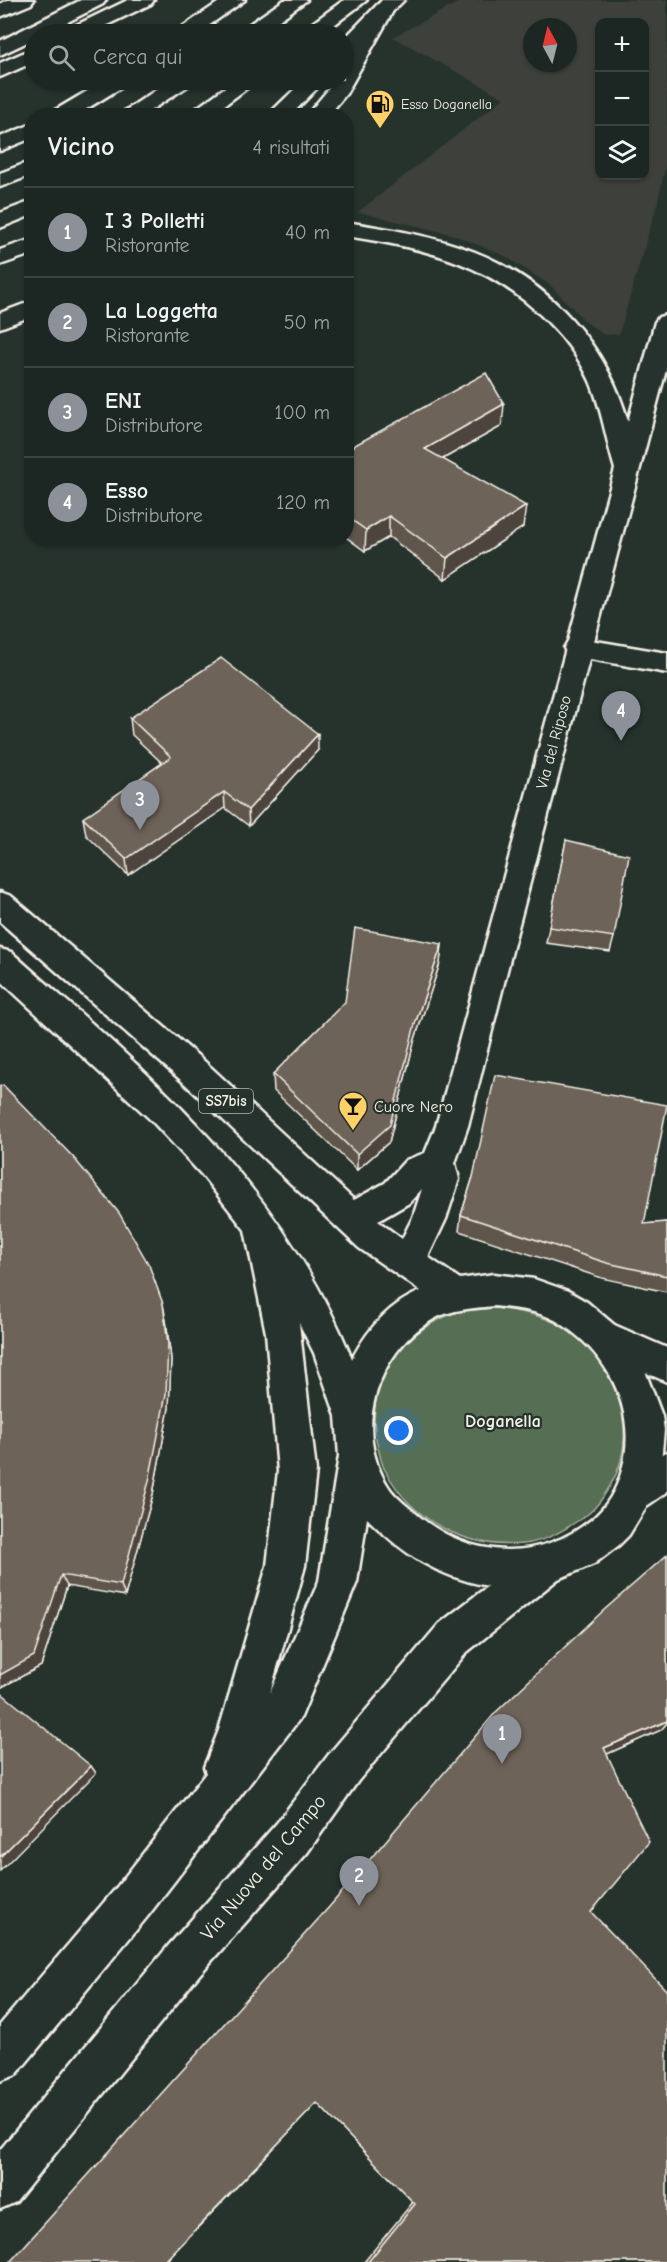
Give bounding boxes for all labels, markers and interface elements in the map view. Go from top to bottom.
north arrow [523,18,577,72]
map controls [595,18,649,180]
button: + [595,18,649,72]
search box [24,24,354,90]
icon: search [45,41,78,74]
text: Cerca qui [93,44,183,70]
button: − [595,72,649,126]
fuel station icon: Esso Doganella [364,88,396,130]
place label: Esso Doganella [401,96,492,113]
button: layers [595,126,649,180]
text: Vicino [48,132,114,162]
text: 4 risultati [253,136,330,159]
text: I 3 Polletti [105,208,205,234]
text: 1 [64,221,71,244]
text: 40 m [285,221,330,244]
text: Ristorante [105,234,190,257]
text: La Loggetta [105,298,218,324]
text: 2 [63,311,72,334]
text: 50 m [284,311,330,334]
text: Ristorante [105,324,190,347]
text: ENI [105,388,141,414]
text: 3 [63,401,72,424]
text: 100 m [275,401,330,424]
text: Distributore [105,414,203,437]
text: Esso [105,478,148,504]
text: 4 [63,491,72,514]
text: 120 m [276,491,330,514]
text: Distributore [105,504,203,527]
pin: 4 [602,692,640,741]
street label: Via del Riposo [533,693,575,791]
pin: 3 [120,780,160,830]
road number: SS7bis [199,1089,253,1113]
bar icon: Cuore Nero [337,1090,369,1132]
place label: Cuore Nero [374,1098,453,1116]
district label: Doganella [465,1411,541,1432]
your location [384,1416,413,1445]
pin: 1 [482,1714,522,1764]
street label: Via Nuova del Campo [196,1790,331,1945]
pin: 2 [340,1856,378,1906]

